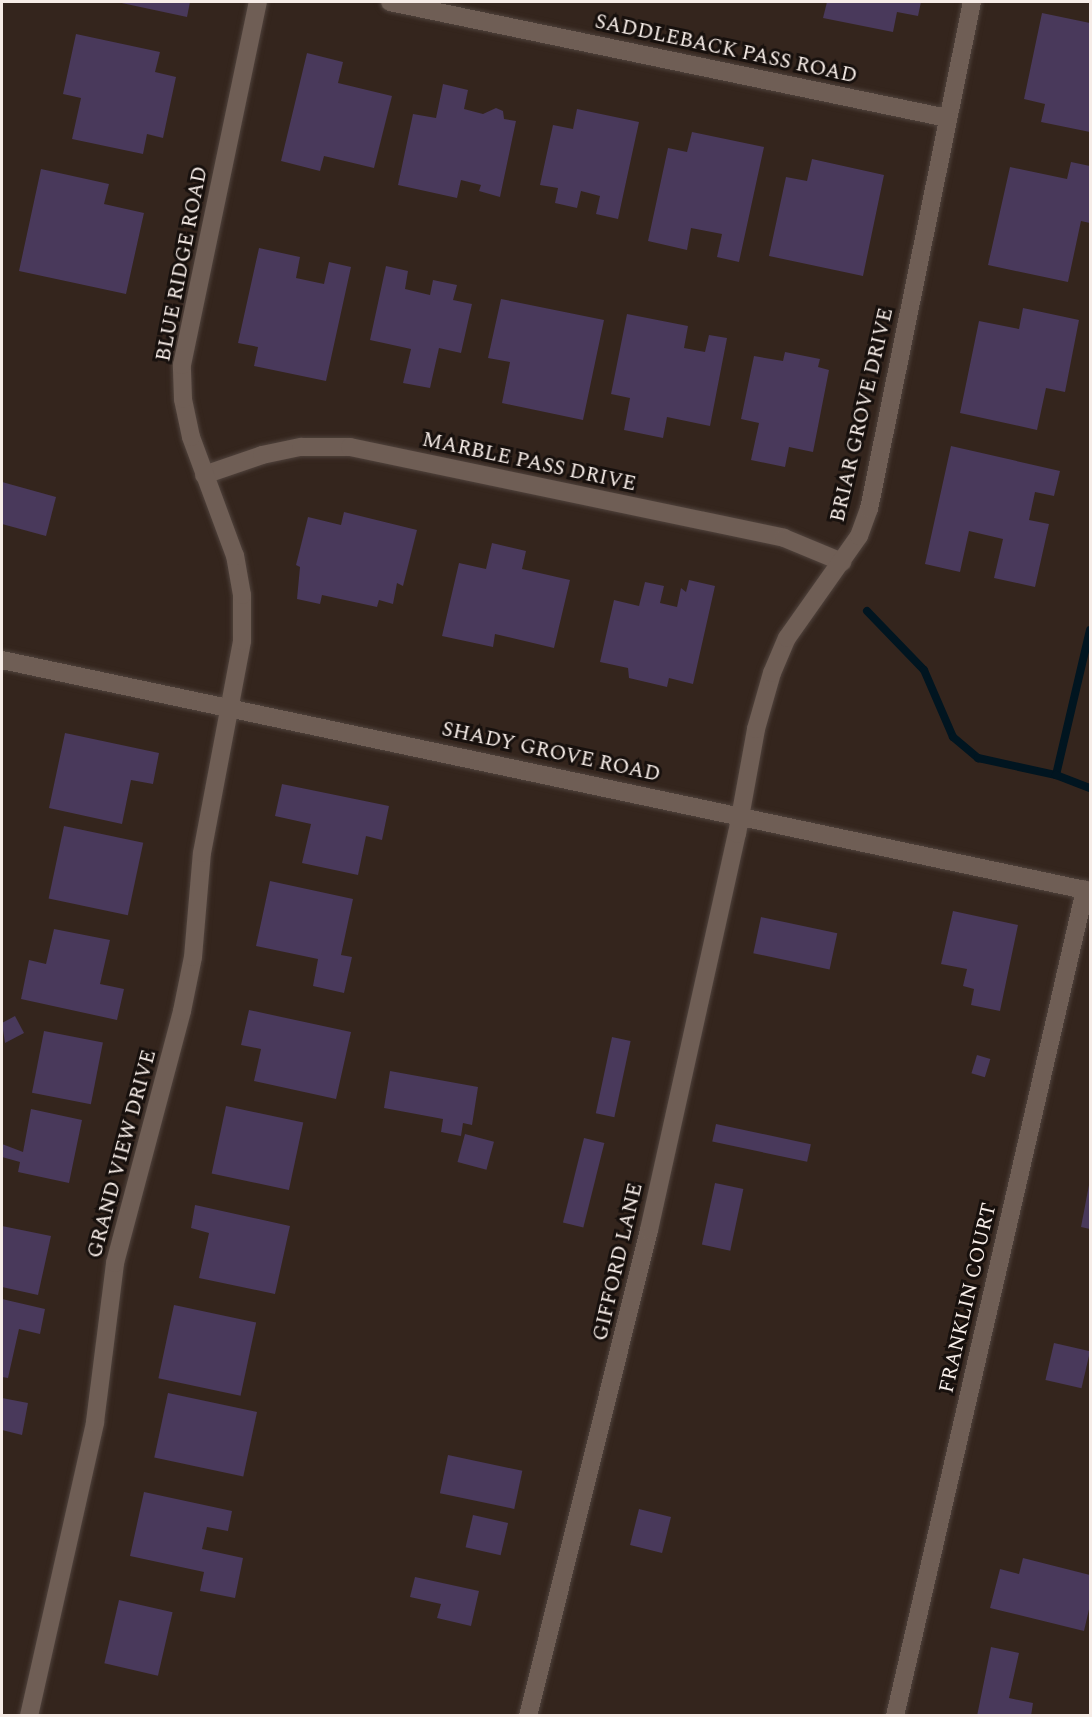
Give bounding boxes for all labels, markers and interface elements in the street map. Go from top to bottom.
street label: SADDLEBACK PASS ROAD [593,9,859,89]
street label: BLUE RIDGE ROAD [151,164,213,364]
street label: BRIAR GROVE DRIVE [825,305,899,525]
street label: MARBLE PASS DRIVE [420,427,638,497]
street label: SHADY GROVE ROAD [439,717,663,787]
street label: GRAND VIEW DRIVE [82,1047,162,1261]
street label: GIFFORD LANE [588,1181,648,1343]
street label: FRANKLIN COURT [934,1201,1002,1395]

